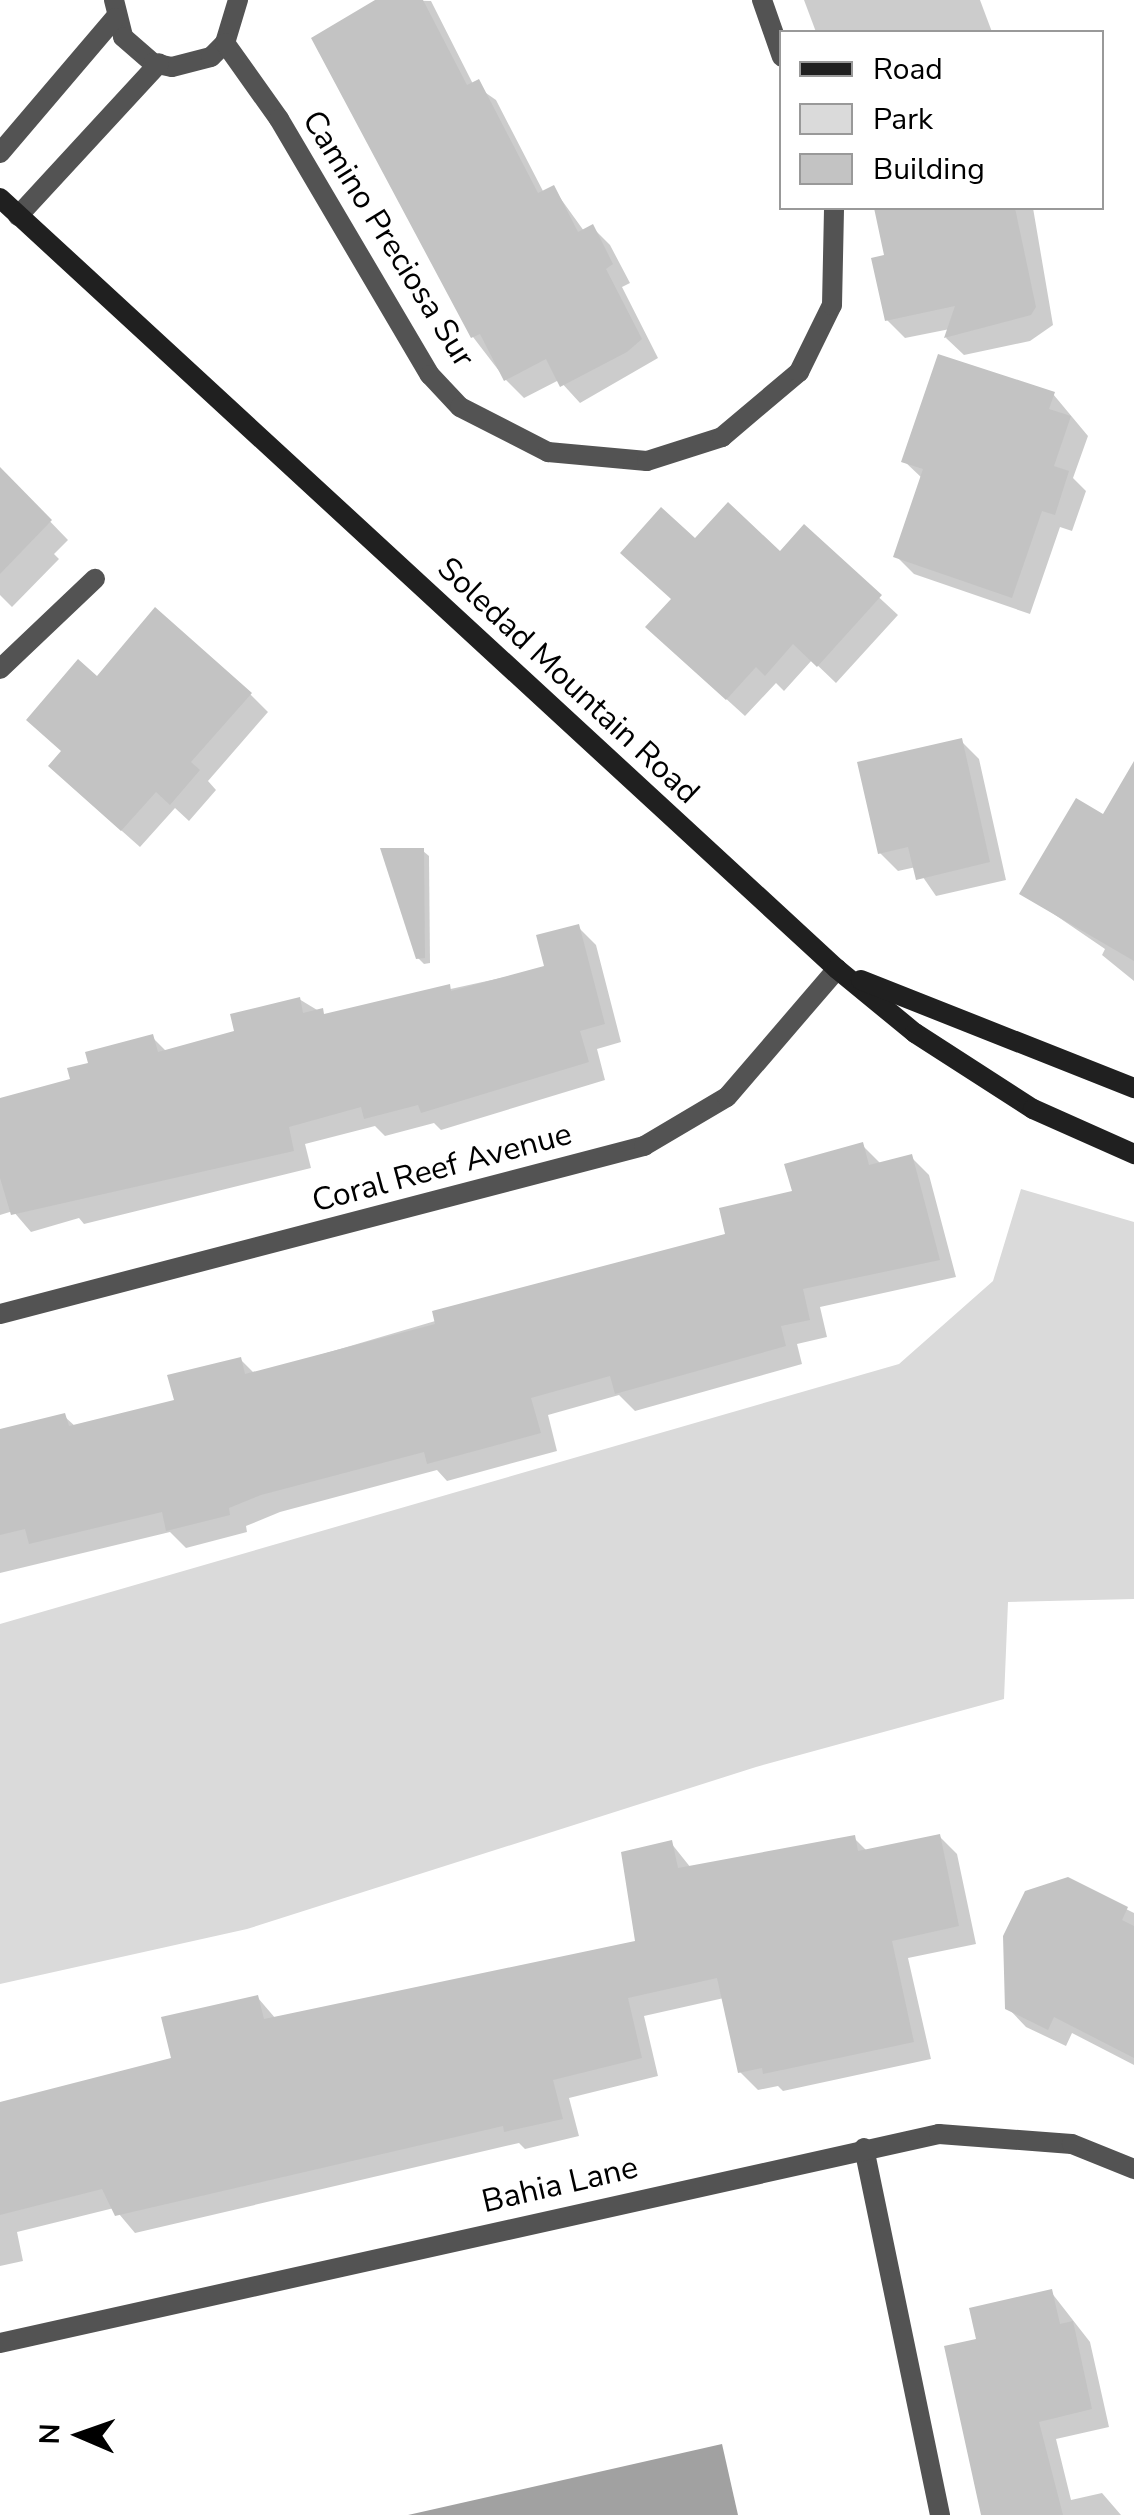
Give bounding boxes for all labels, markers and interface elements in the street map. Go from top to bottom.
legend [779,30,1104,210]
text: Road [873,49,943,90]
text: Park [873,99,933,140]
street label: Camino Preciosa Sur [294,104,482,374]
text: Building [873,149,985,190]
street label: Soledad Mountain Road [429,550,707,812]
street label: Coral Reef Avenue [308,1115,576,1221]
street label: Bahia Lane [478,2148,642,2222]
north arrow [30,2385,130,2485]
text: N [31,2423,69,2445]

